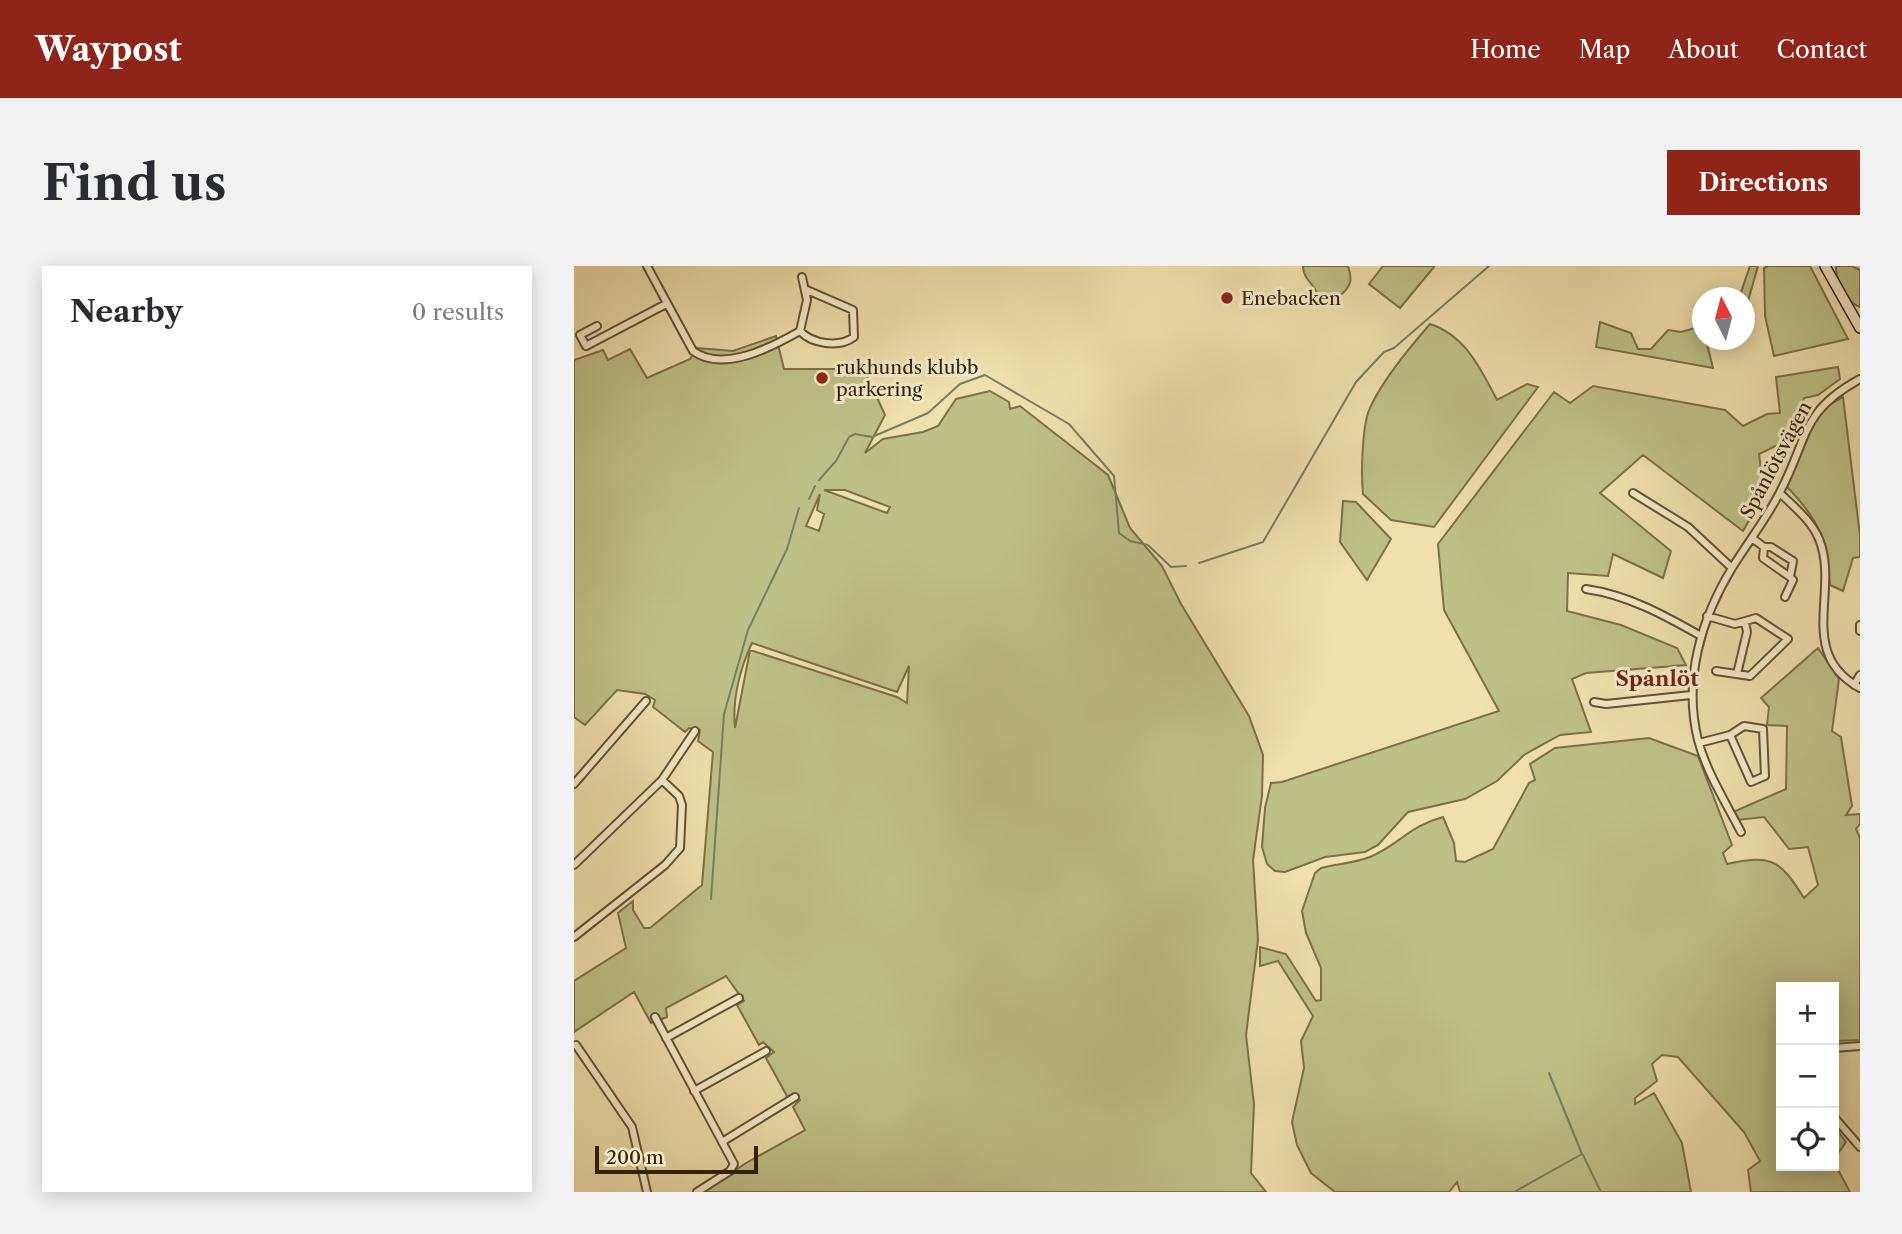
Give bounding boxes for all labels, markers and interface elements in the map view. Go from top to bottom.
text: Waypost [35,29,182,70]
text: Home [1470,35,1541,64]
text: Map [1579,35,1630,64]
text: About [1668,35,1739,64]
text: Contact [1777,35,1867,64]
button: Directions [1667,150,1860,215]
text: Find us [42,152,226,213]
place label: Enebacken [1241,287,1341,310]
north arrow [1692,287,1755,350]
marker: Enebacken [1219,290,1235,306]
text: Nearby [70,293,183,330]
text: 0 results [412,298,504,326]
place label: rukhunds klubb parkering [836,356,978,401]
marker: rukhunds klubb parkering [814,370,830,386]
street label: Spånlötsvägen [1735,397,1817,522]
district label: Spånlöt [1615,666,1699,691]
map controls [1776,982,1839,1171]
button: + [1776,982,1839,1045]
button: − [1776,1045,1839,1108]
button: locate [1776,1108,1839,1171]
scale bar [595,1143,758,1175]
text: 200 m [606,1146,664,1169]

